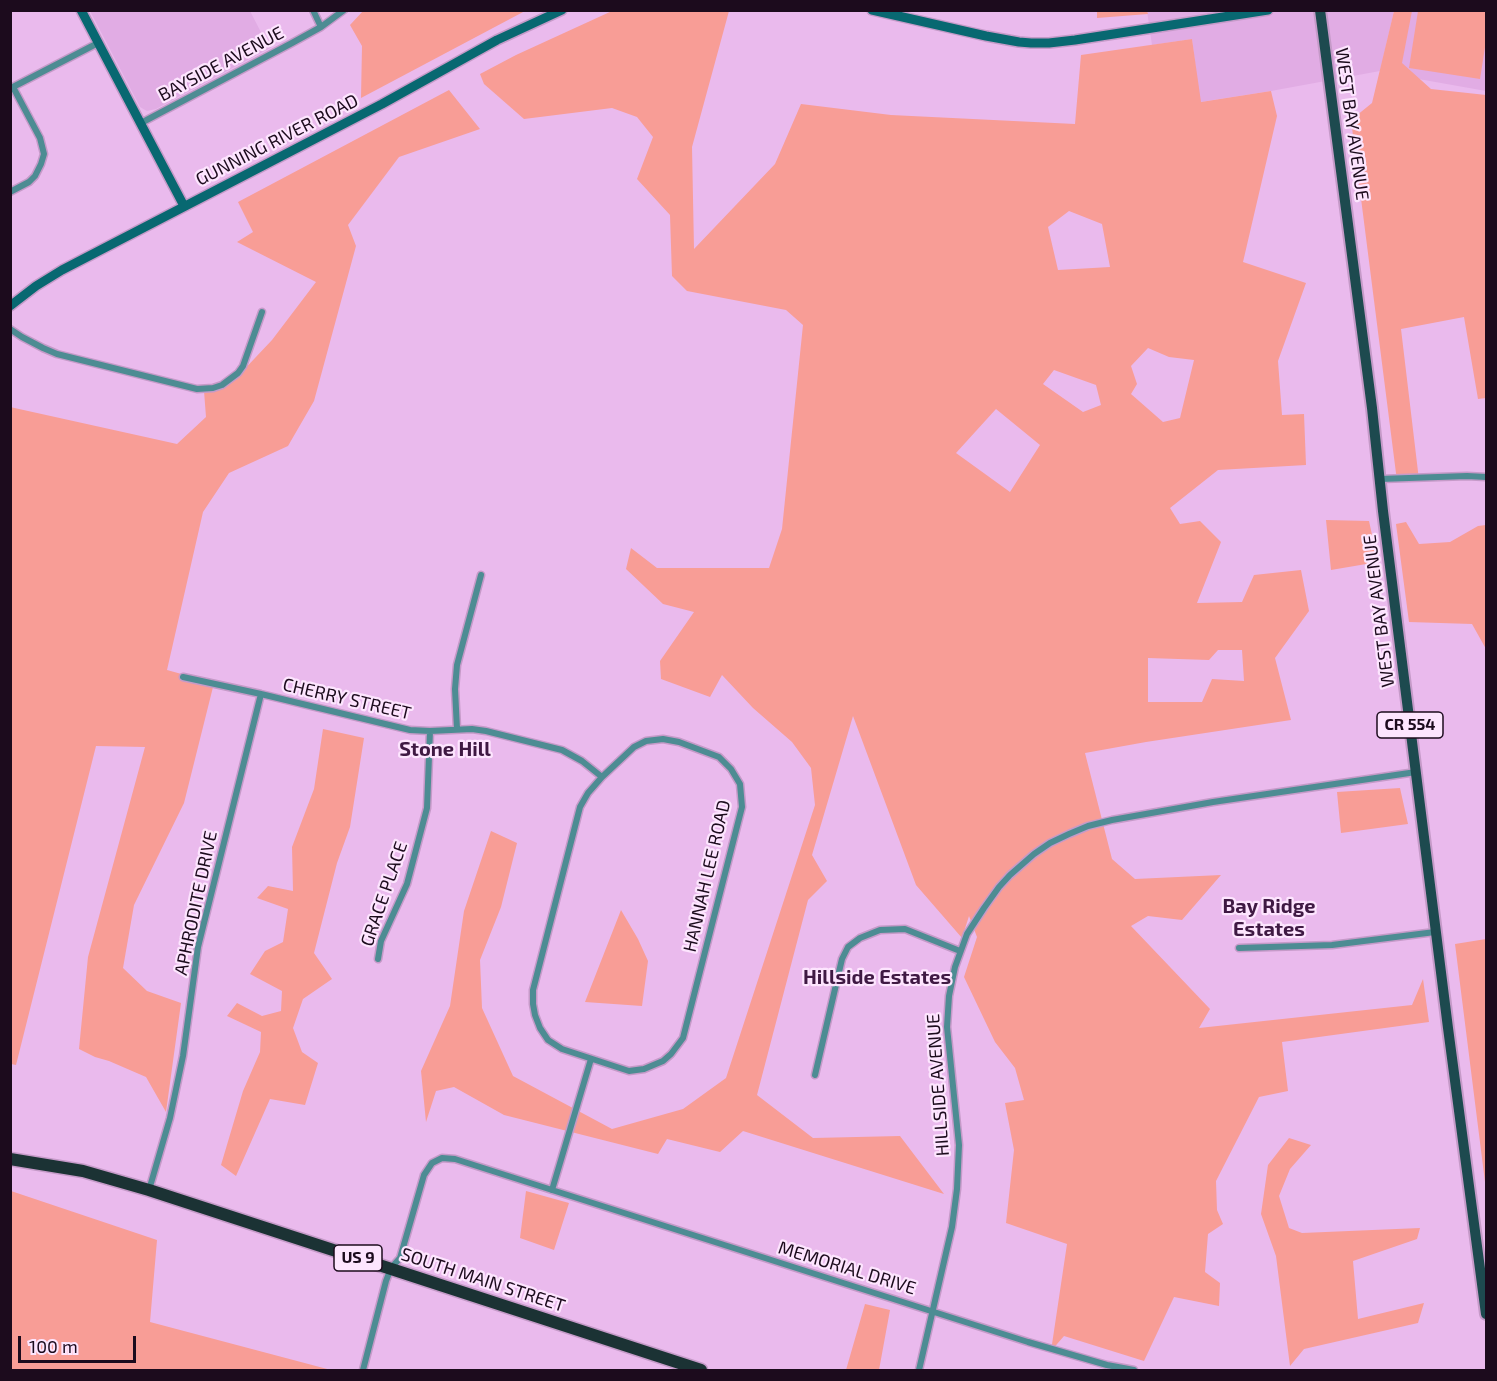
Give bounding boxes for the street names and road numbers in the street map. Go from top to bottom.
street label: BAYSIDE AVENUE [155,22,287,106]
street label: WEST BAY AVENUE [1331,46,1373,202]
street label: GUNNING RIVER ROAD [192,90,362,190]
street label: WEST BAY AVENUE [1359,533,1399,689]
street label: CHERRY STREET [281,674,413,724]
road number: CR 554 [1377,712,1443,738]
street label: HANNAH LEE ROAD [679,798,735,954]
street label: APHRODITE DRIVE [170,829,222,977]
street label: GRACE PLACE [356,839,412,949]
street label: HILLSIDE AVENUE [922,1013,954,1157]
street label: MEMORIAL DRIVE [776,1237,918,1299]
street label: SOUTH MAIN STREET [398,1243,568,1317]
road number: US 9 [334,1245,382,1271]

